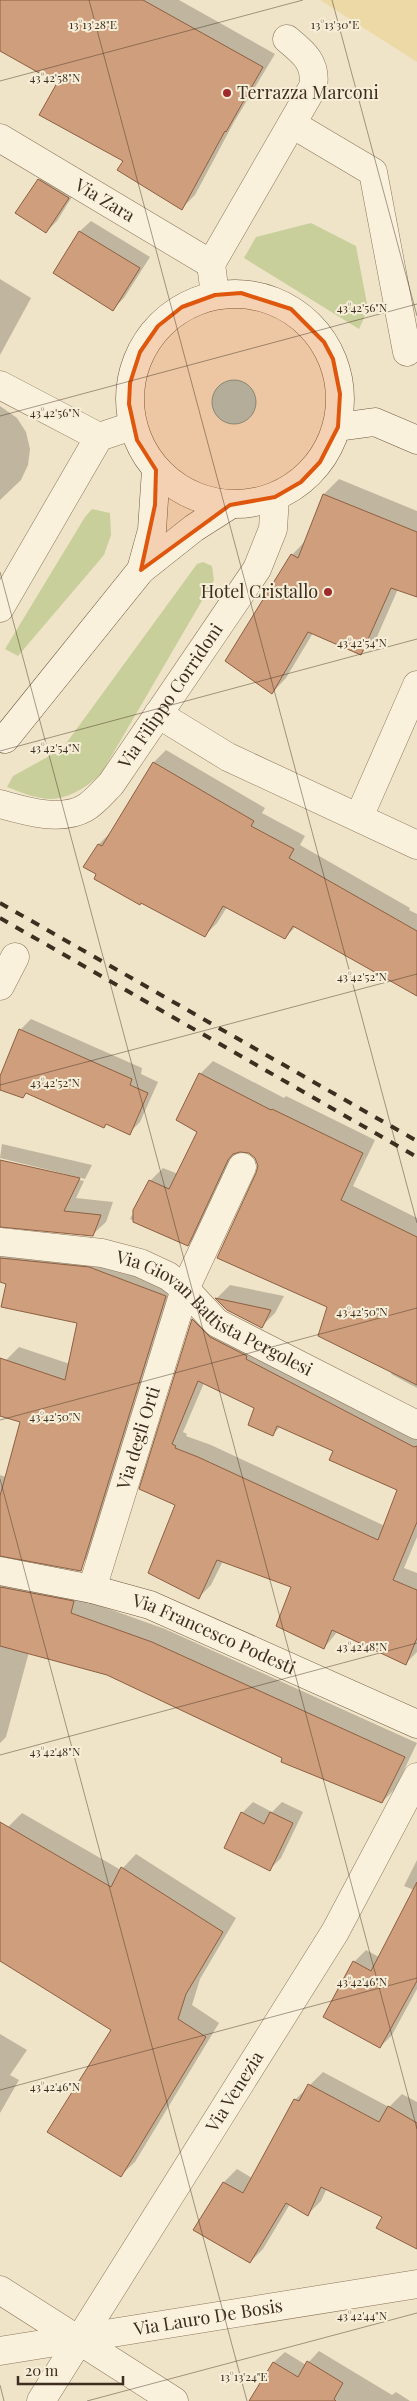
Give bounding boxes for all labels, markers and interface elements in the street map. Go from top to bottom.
text: 13°13'28"E [69,16,117,32]
text: 13°13'30"E [311,16,359,32]
text: 43°42'58"N [30,69,81,85]
place label: Terrazza Marconi [237,80,379,104]
marker: Terrazza Marconi [221,87,233,99]
street label: Via Zara [70,172,140,227]
text: 43°42'56"N [337,299,388,315]
text: 43°42'56"N [30,404,81,420]
place label: Hotel Cristallo [201,579,318,603]
marker: Hotel Cristallo [322,586,334,598]
street label: Via Filippo Corridoni [111,618,228,774]
text: 43°42'54"N [337,634,388,650]
text: 43°42'54"N [30,739,81,755]
text: 43°42'52"N [337,968,388,984]
text: 43°42'52"N [30,1074,81,1090]
street label: Via Giovan Battista Pergolesi [113,1244,317,1381]
text: 43°42'50"N [336,1303,388,1319]
street label: Via degli Orti [110,1383,165,1493]
text: 43°42'50"N [29,1408,81,1424]
street label: Via Francesco Podesti [129,1587,300,1679]
text: 43°42'48"N [337,1638,388,1654]
text: 43°42'48"N [30,1743,81,1759]
text: 43°42'46"N [337,1973,388,1989]
street label: Via Venezia [199,2046,268,2137]
text: 43°42'46"N [30,2078,81,2094]
street label: Via Lauro De Bosis [131,2293,284,2340]
text: 43°42'44"N [337,2307,388,2323]
scale bar [18,2354,122,2386]
text: 20 m [25,2360,59,2380]
text: 13°13'24"E [220,2368,268,2384]

